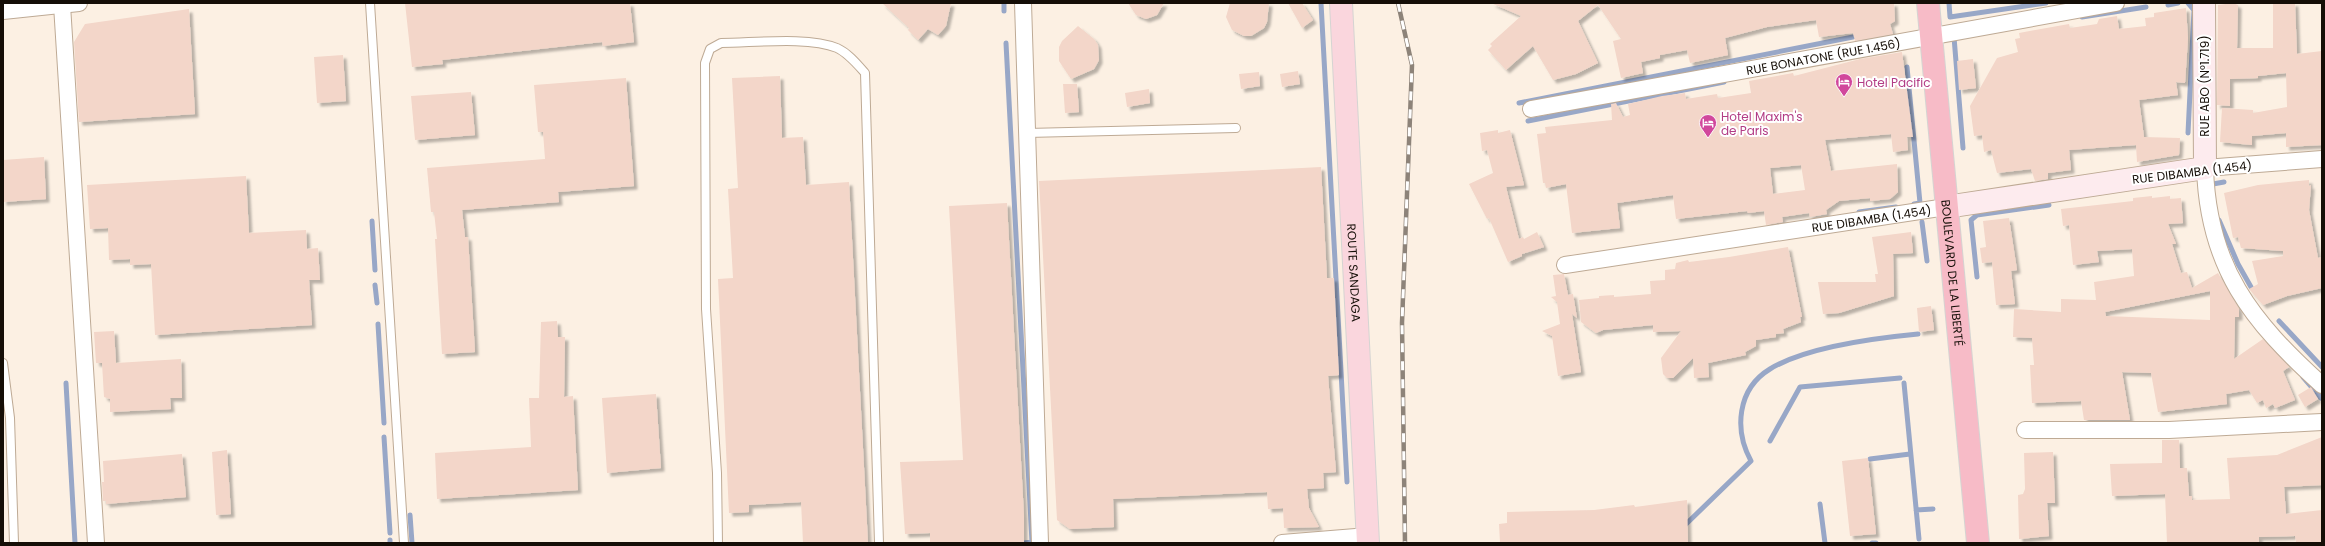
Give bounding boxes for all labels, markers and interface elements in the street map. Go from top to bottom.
street label: RUE BONATONE (RUE 1.456) [1745,34,1902,78]
street label: RUE ABO (N°1.719) [2196,35,2213,137]
hotel icon: Hotel Pacific [1834,72,1854,97]
place label: Hotel Pacific [1857,74,1930,91]
place label: Hotel Maxim's de Paris [1721,108,1803,139]
hotel icon: Hotel Maxim's de Paris [1698,113,1718,138]
street label: RUE DIBAMBA (1.454) [2131,156,2253,188]
street label: BOULEVARD DE LA LIBERTÉ [1938,199,1968,347]
street label: RUE DIBAMBA (1.454) [1811,201,1932,236]
street label: ROUTE SANDAGA [1344,223,1365,322]

